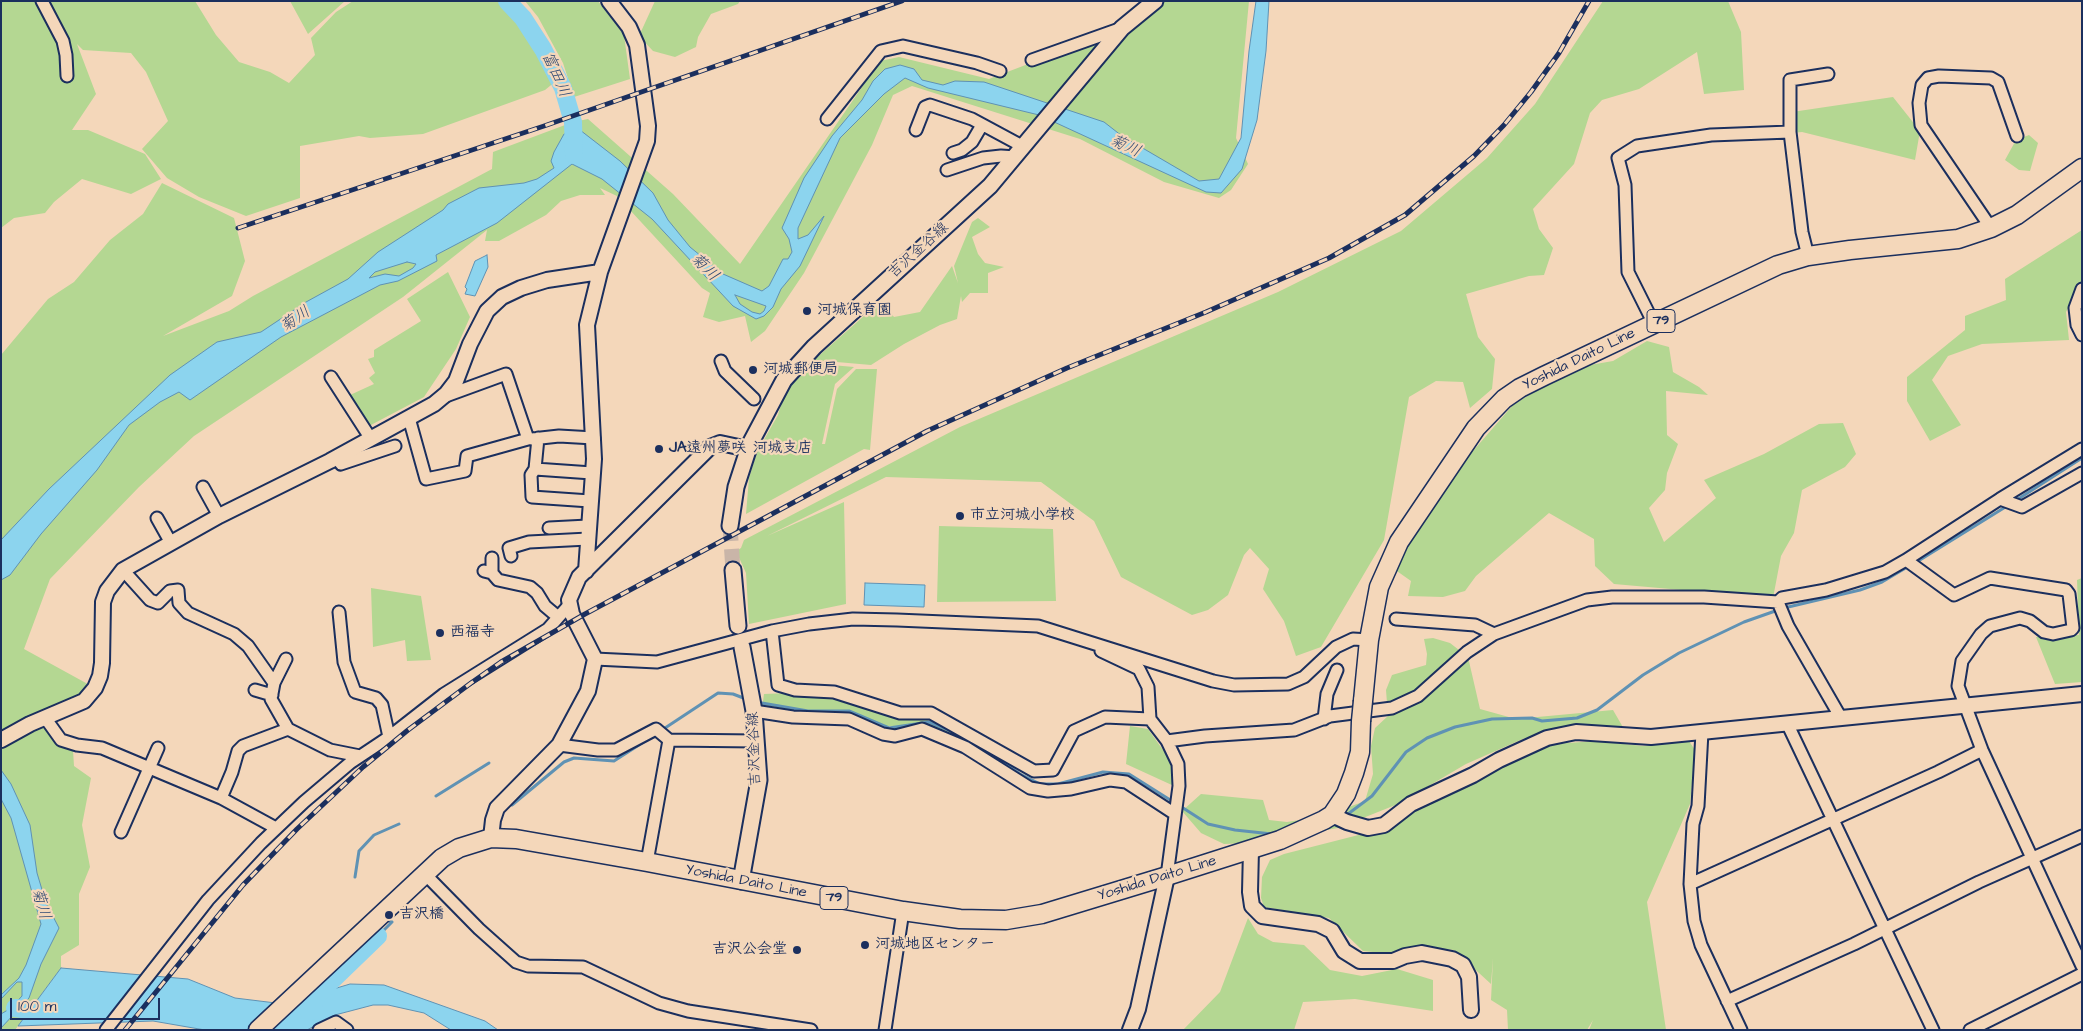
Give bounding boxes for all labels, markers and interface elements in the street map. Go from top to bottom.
water label: 富田川 [536,49,574,101]
water label: 菊川 [1106,132,1144,162]
street label: 吉沢金谷線 [885,219,953,283]
water label: 菊川 [686,250,722,286]
place label: 河城保育園 [817,302,892,320]
water label: 菊川 [277,303,315,337]
marker: 河城保育園 [801,305,813,317]
road number: 79 [1647,310,1675,332]
street label: Yoshida Daito Line [1520,325,1638,395]
place label: 河城郵便局 [763,361,838,379]
marker: 河城郵便局 [747,364,759,376]
place label: JA遠州夢咲 河城支店 [669,440,813,458]
marker: JA遠州夢咲 河城支店 [653,443,665,455]
place label: 市立河城小学校 [970,507,1075,525]
marker: 市立河城小学校 [954,510,966,522]
place label: 西福寺 [450,624,495,642]
marker: 西福寺 [434,627,446,639]
street label: 吉沢金谷線 [745,711,765,787]
street label: Yoshida Daito Line [1095,852,1219,906]
street label: Yoshida Daito Line [684,861,808,903]
water label: 菊川 [26,886,54,922]
road number: 79 [820,886,848,910]
place label: 吉沢橋 [399,906,444,924]
marker: 吉沢橋 [383,909,395,921]
place label: 河城地区センター [875,936,995,954]
marker: 河城地区センター [859,939,871,951]
place label: 吉沢公会堂 [712,941,787,959]
marker: 吉沢公会堂 [791,944,803,956]
scale bar [12,988,162,1020]
text: 100 m [18,996,57,1017]

